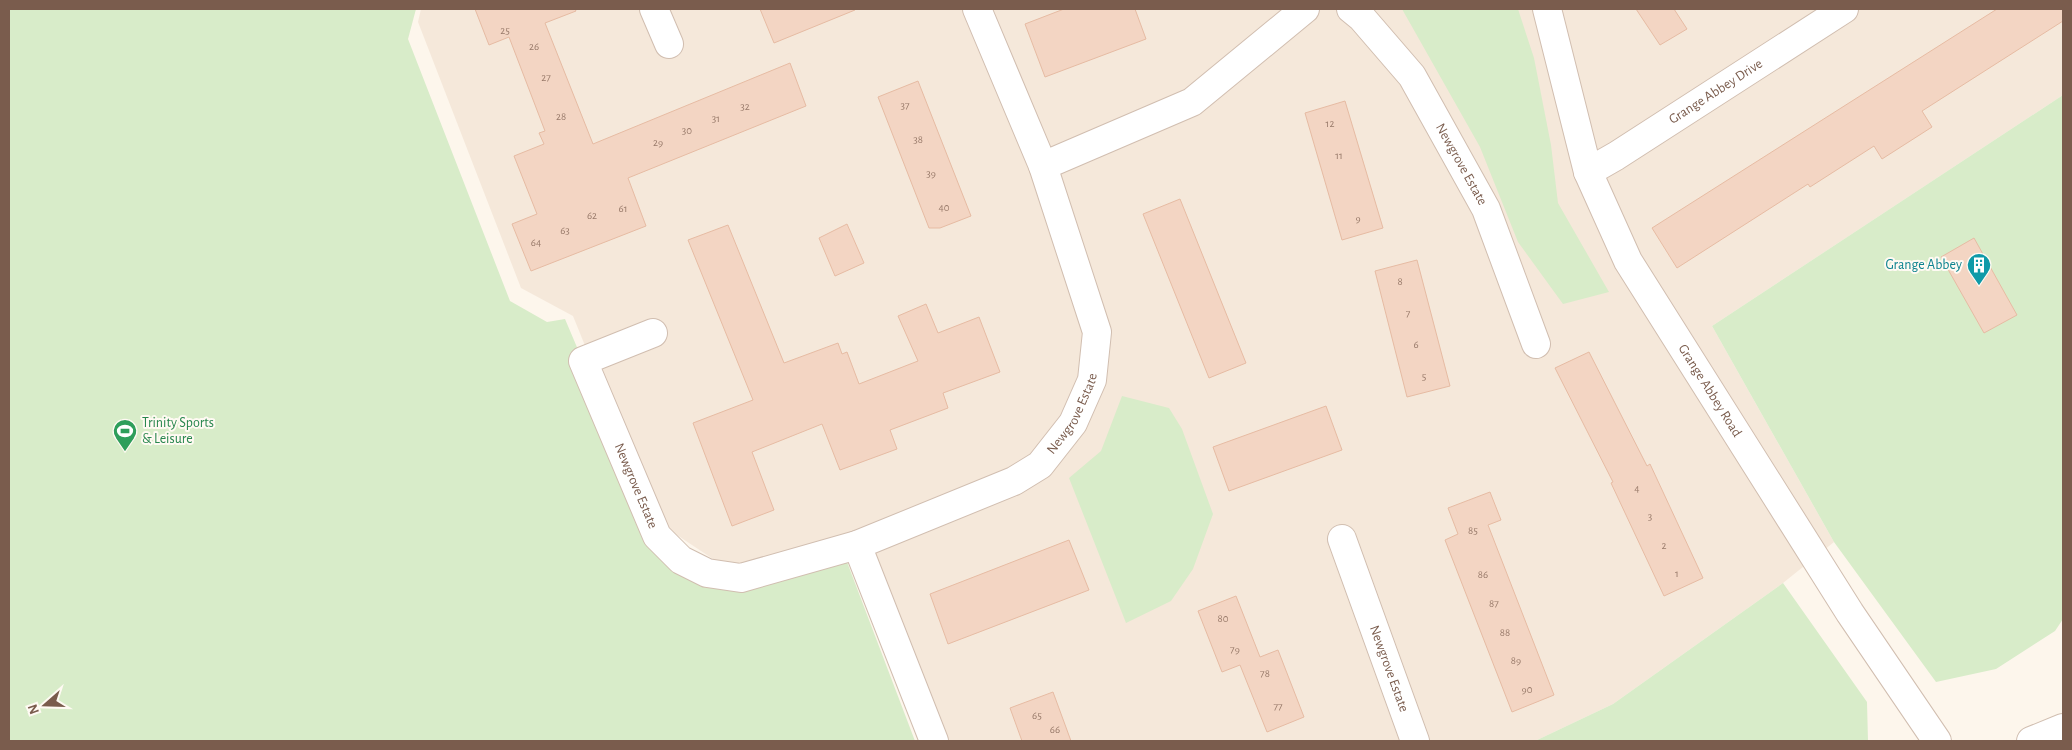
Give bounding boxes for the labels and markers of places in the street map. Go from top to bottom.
building icon: Grange Abbey [1966,252,1992,286]
place label: Grange Abbey [1885,258,1962,272]
place label: Trinity Sports & Leisure [142,416,214,446]
sports icon: Trinity Sports & Leisure [112,418,138,452]

